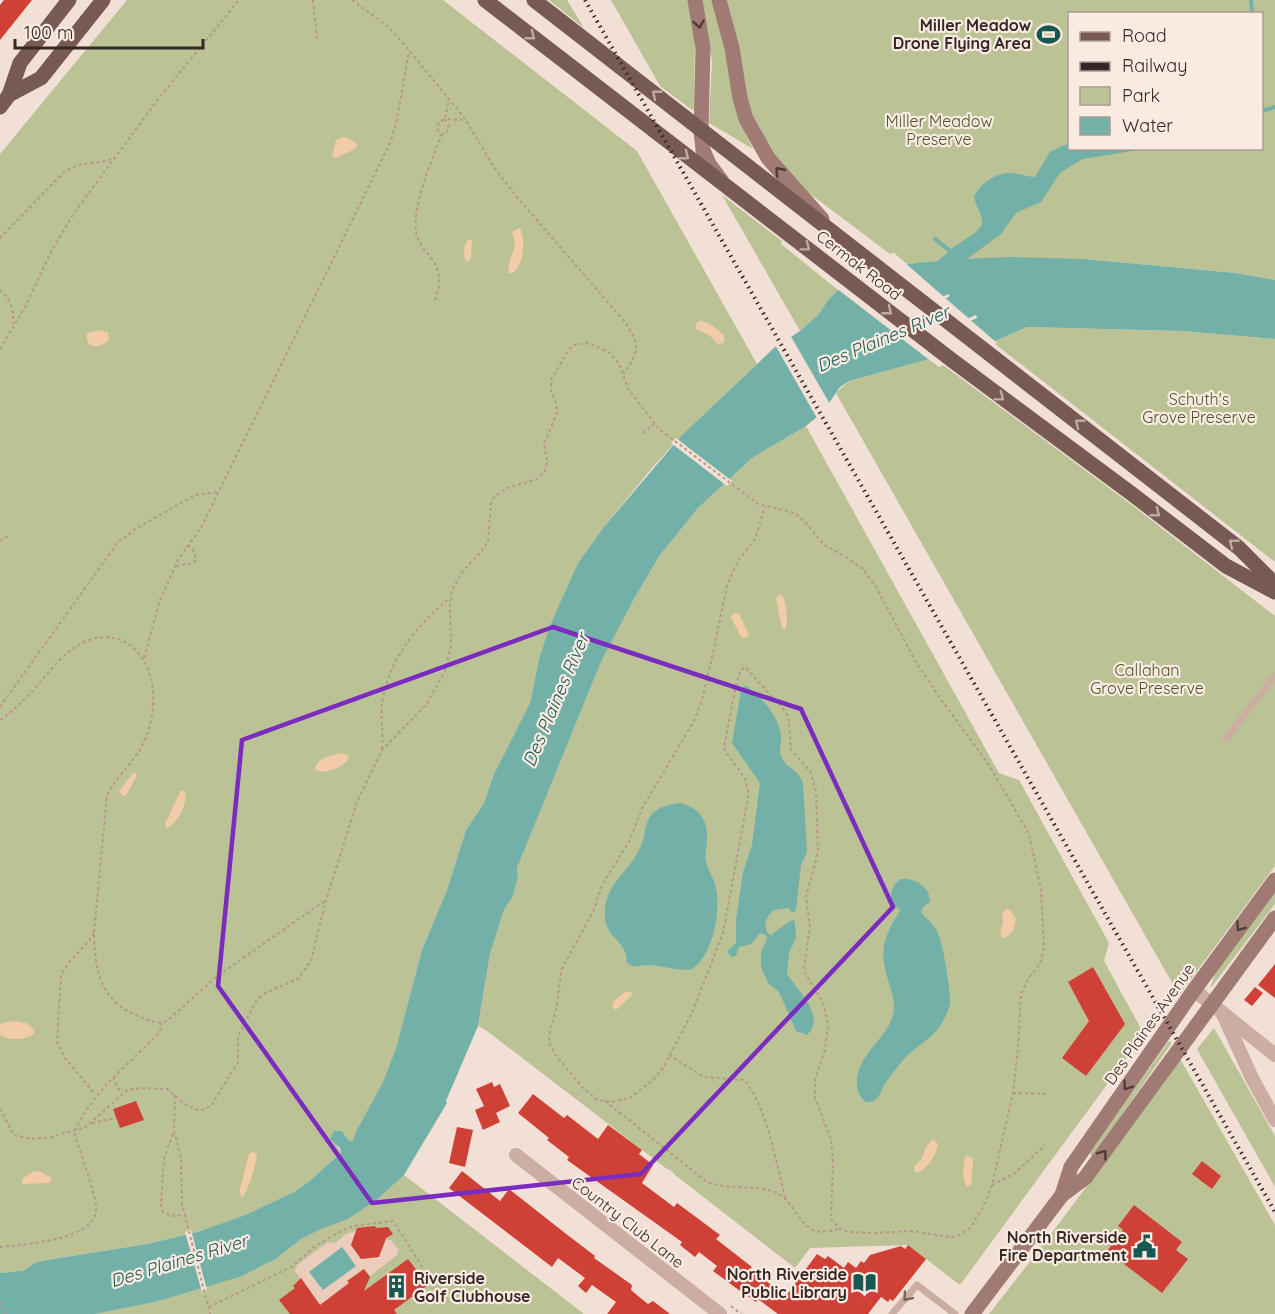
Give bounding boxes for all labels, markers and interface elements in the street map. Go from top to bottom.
scale bar [15,12,202,50]
legend [1068,12,1263,150]
place label: Miller Meadow Drone Flying Area [893,15,1031,53]
one-way arrow [693,19,705,28]
text: 100 m [24,21,73,44]
sports icon: Miller Meadow Drone Flying Area [1036,21,1062,47]
text: Road [1122,24,1167,47]
one-way arrow [525,28,536,39]
text: Railway [1122,54,1188,77]
text: Park [1122,84,1160,107]
one-way arrow [652,91,663,102]
park label: Miller Meadow Preserve [886,111,992,149]
text: Water [1122,114,1173,137]
one-way arrow [679,148,690,159]
one-way arrow [775,167,786,178]
street label: Cermak Road [812,226,906,304]
one-way arrow [799,240,810,251]
water label: Des Plaines River [813,299,955,377]
one-way arrow [882,303,893,314]
one-way arrow [993,389,1004,400]
park label: Schuth's Grove Preserve [1142,389,1256,427]
one-way arrow [1075,420,1086,431]
one-way arrow [1150,505,1161,516]
one-way arrow [1229,540,1240,551]
water label: Des Plaines River [517,628,595,770]
park label: Callahan Grove Preserve [1090,660,1204,698]
one-way arrow [1237,921,1248,932]
street label: Des Plaines Avenue [1100,959,1198,1089]
one-way arrow [1123,1080,1134,1091]
one-way arrow [1095,1149,1106,1160]
street label: Country Club Lane [568,1172,688,1272]
place label: North Riverside Fire Department [999,1227,1127,1265]
water label: Des Plaines River [107,1228,252,1292]
public building icon: North Riverside Fire Department [1132,1233,1158,1259]
place label: North Riverside Public Library [727,1264,847,1302]
place label: Riverside Golf Clubhouse [414,1268,531,1306]
library icon: North Riverside Public Library [852,1270,878,1296]
building icon: Riverside Golf Clubhouse [383,1274,409,1300]
one-way arrow [903,1290,914,1301]

